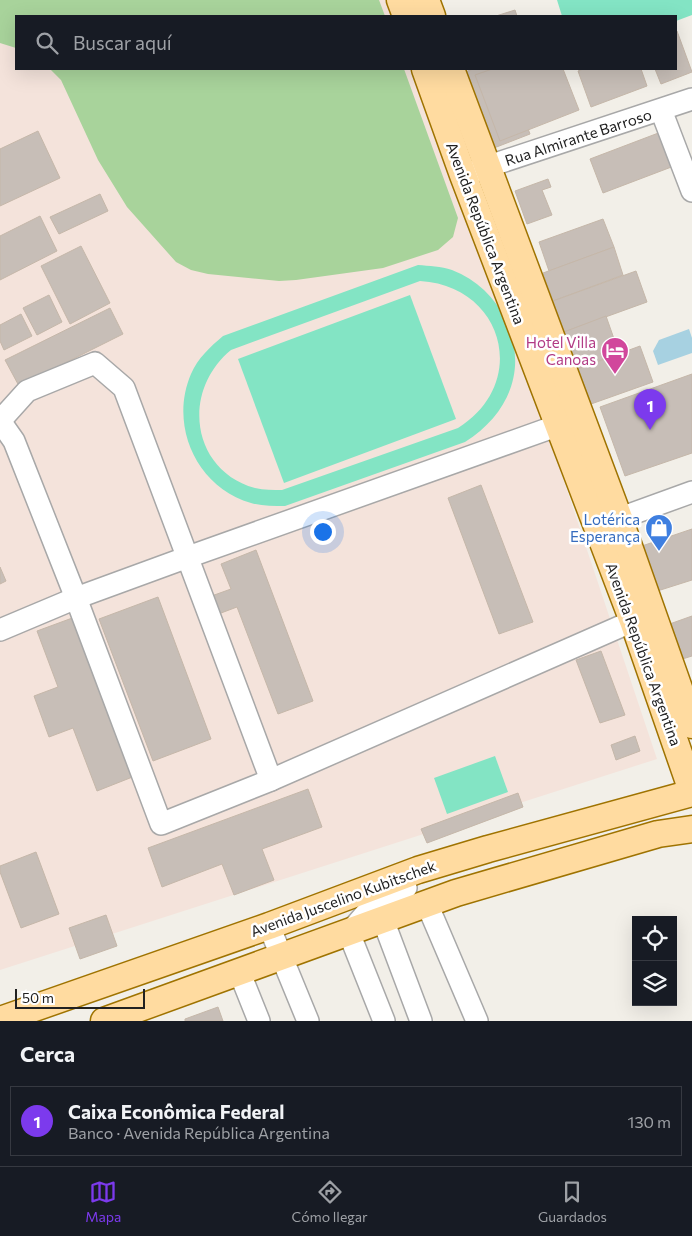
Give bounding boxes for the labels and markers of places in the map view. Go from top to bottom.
place label: Hotel Villa Canoas [526,333,596,368]
hotel icon: Hotel Villa Canoas [600,336,630,375]
pin: 1 [634,389,666,430]
place label: Lotérica Esperança [570,510,640,545]
shop icon: Lotérica Esperança [644,513,674,552]

